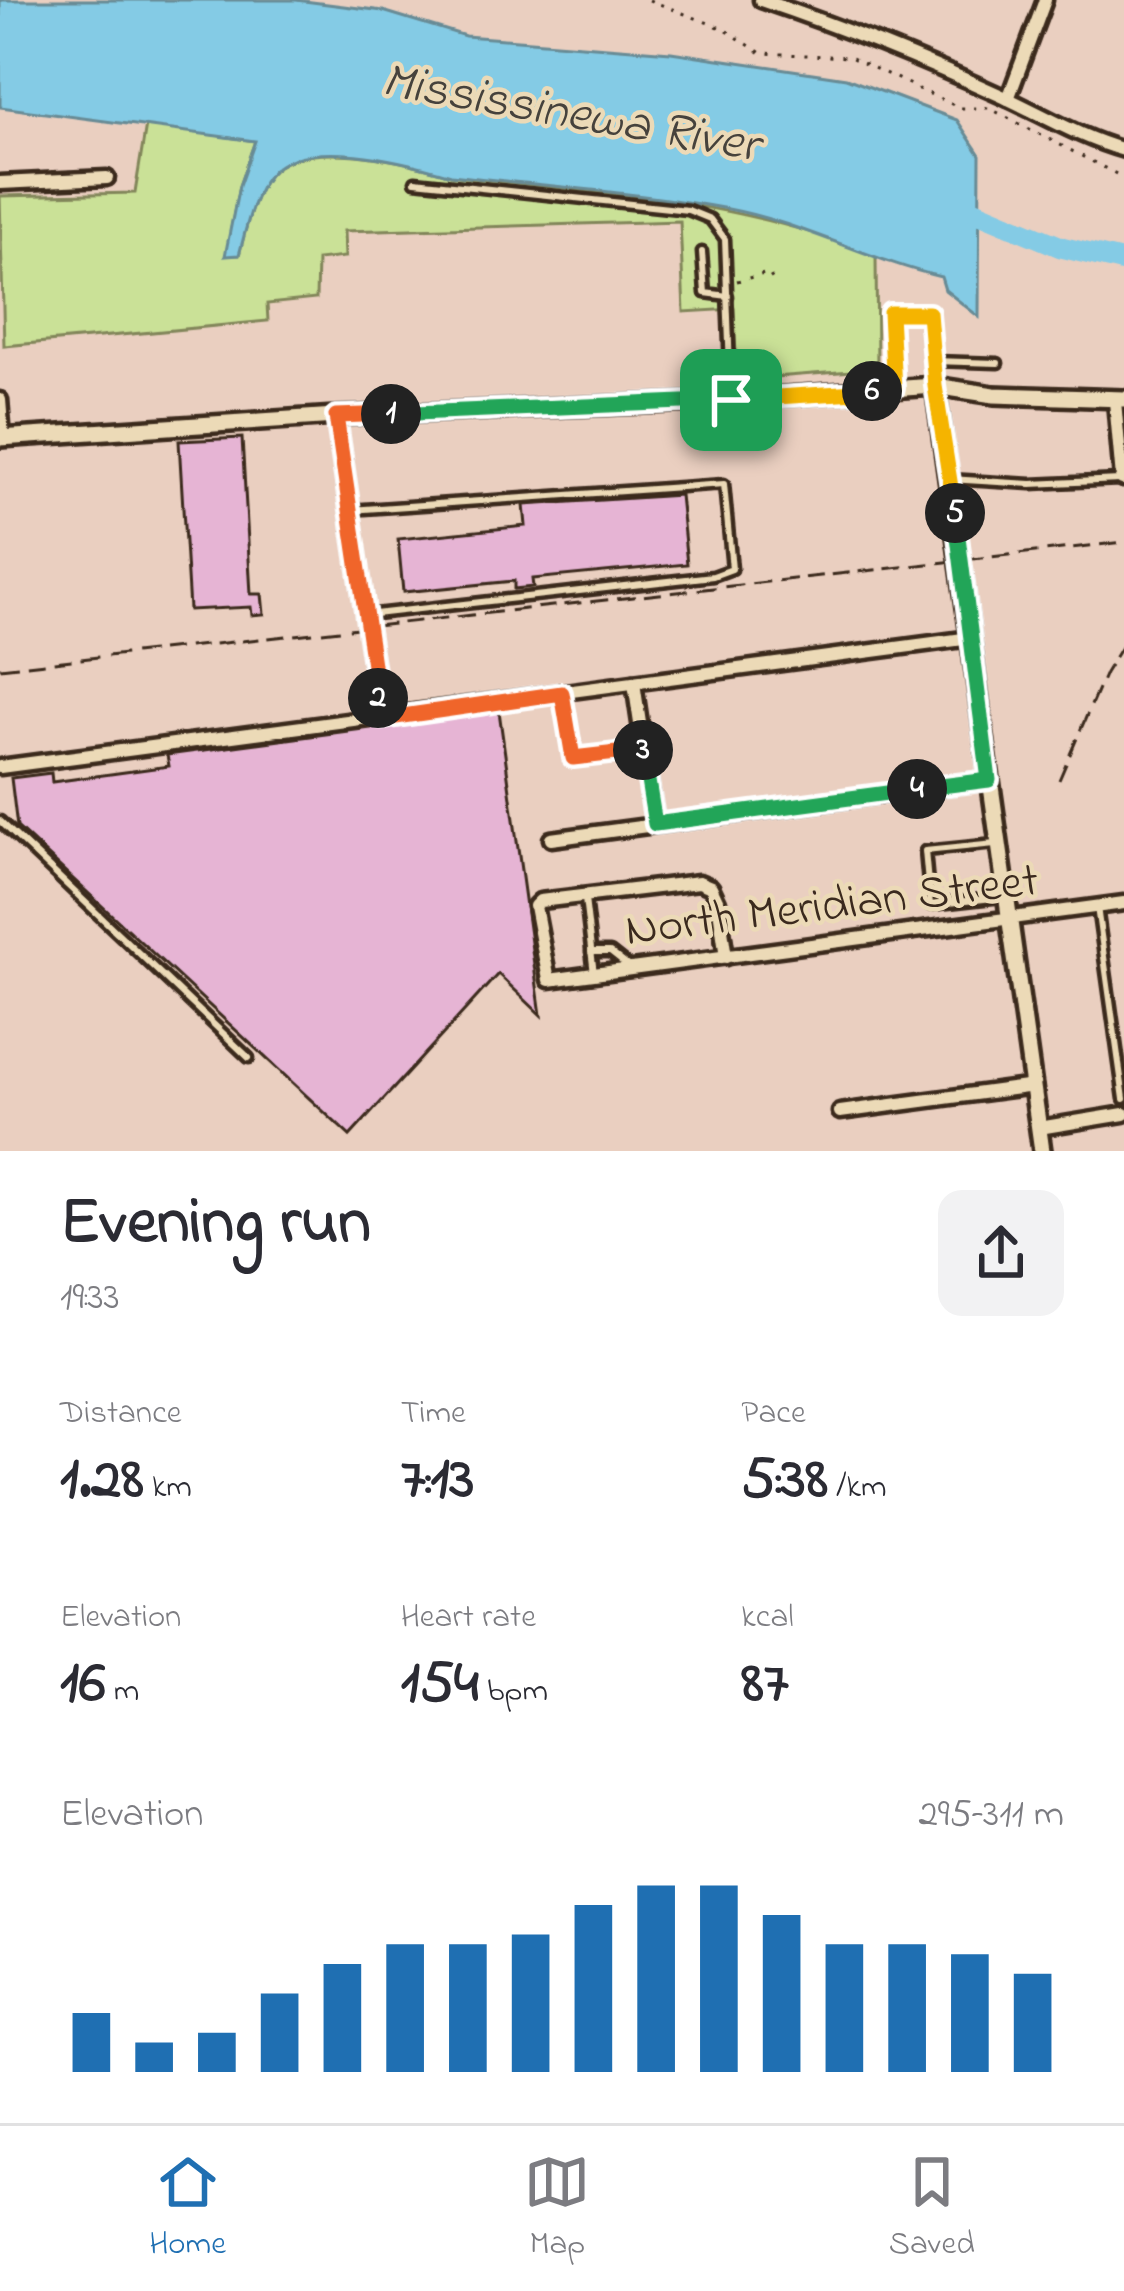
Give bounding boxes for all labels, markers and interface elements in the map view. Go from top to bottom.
water label: Mississinewa River [376,45,770,186]
pin [680,349,782,451]
pin: 6 [842,361,902,421]
icon: arrive [698,367,764,433]
text: 6 [865,367,879,415]
pin: 1 [361,384,421,444]
text: 1 [386,390,396,438]
pin: 5 [925,483,985,543]
text: 5 [946,489,964,537]
pin: 2 [348,668,408,728]
text: 2 [370,674,386,722]
pin: 3 [613,720,673,780]
text: 3 [636,726,650,774]
pin: 4 [887,759,947,819]
text: 4 [910,765,924,813]
street label: North Meridian Street [622,847,1042,967]
text: Evening run [60,1177,371,1273]
button: share [938,1190,1064,1316]
text: 19:33 [60,1270,120,1327]
text: Distance [60,1390,182,1438]
text: Time [401,1390,466,1438]
text: Pace [741,1390,806,1438]
text: 1.28 [60,1438,144,1525]
text: 7:13 [401,1438,474,1525]
text: 5:38 [741,1438,828,1525]
text: km [144,1464,192,1512]
text: /km [828,1464,887,1512]
text: Elevation [60,1594,181,1642]
text: Heart rate [401,1594,536,1642]
text: kcal [741,1594,794,1642]
text: 16 [60,1642,105,1729]
text: 154 [401,1642,479,1729]
text: 87 [741,1642,789,1729]
text: m [105,1668,139,1716]
text: bpm [479,1668,548,1716]
text: Elevation [60,1787,203,1844]
text: 295–311 m [918,1787,1064,1844]
tab: Home [149,2149,226,2269]
tab: Map [524,2149,590,2269]
tab: Saved [889,2149,975,2269]

